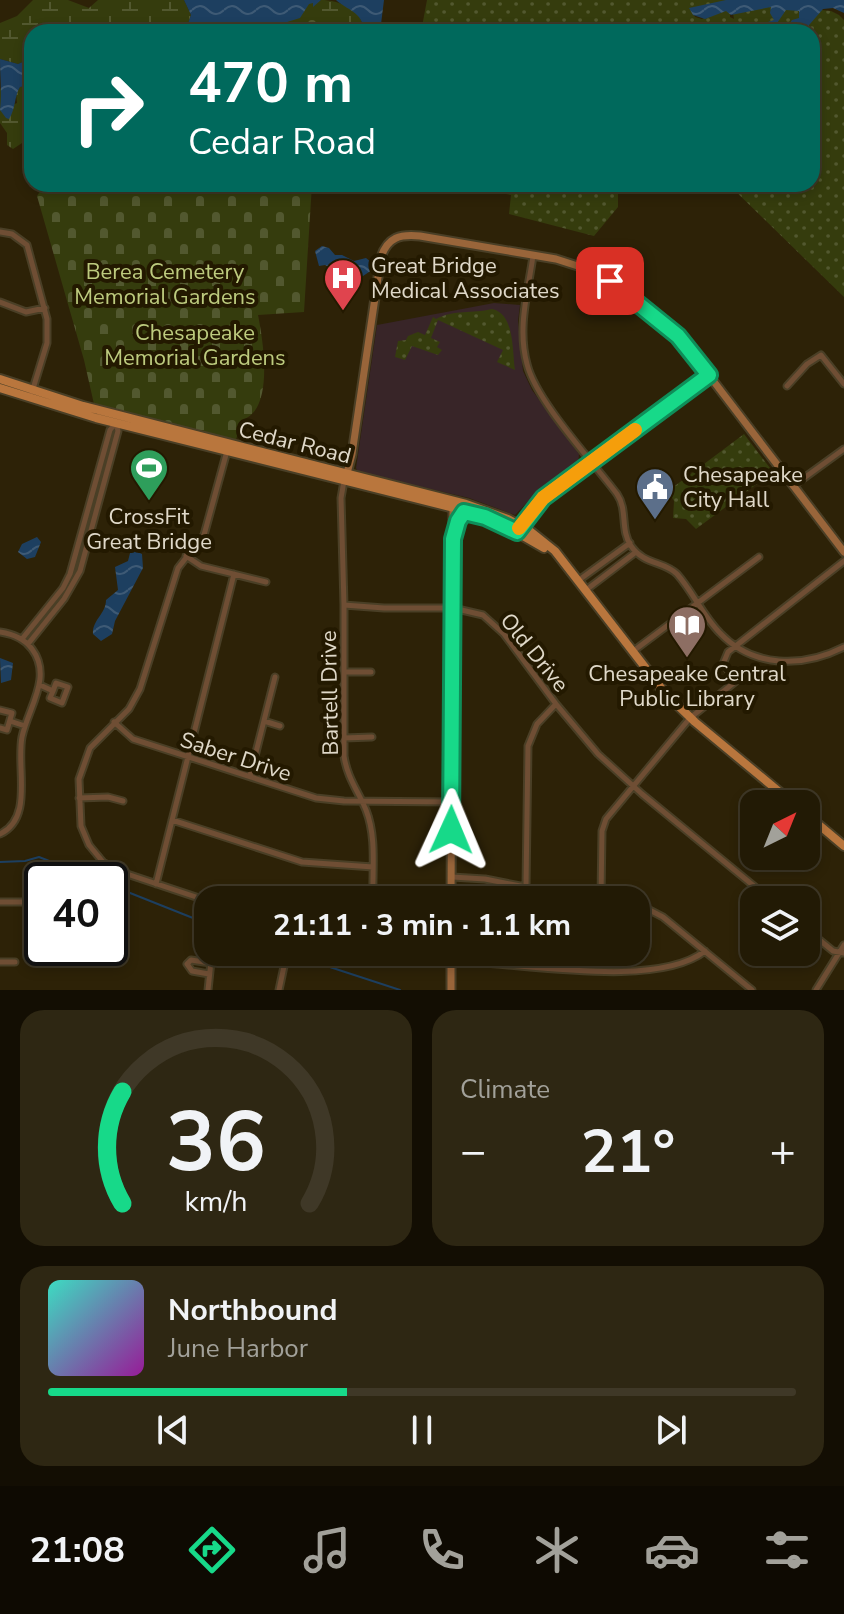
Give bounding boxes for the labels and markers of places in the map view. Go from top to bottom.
pin [576,247,644,315]
place label: Great Bridge Medical Associates [371,251,560,306]
hospital icon: Great Bridge Medical Associates [322,257,364,312]
sports icon: CrossFit Great Bridge [128,447,170,502]
place label: Chesapeake City Hall [683,460,803,515]
public building icon: Chesapeake City Hall [634,466,676,521]
place label: CrossFit Great Bridge [86,502,212,557]
library icon: Chesapeake Central Public Library [666,604,708,659]
place label: Chesapeake Central Public Library [588,659,786,714]

